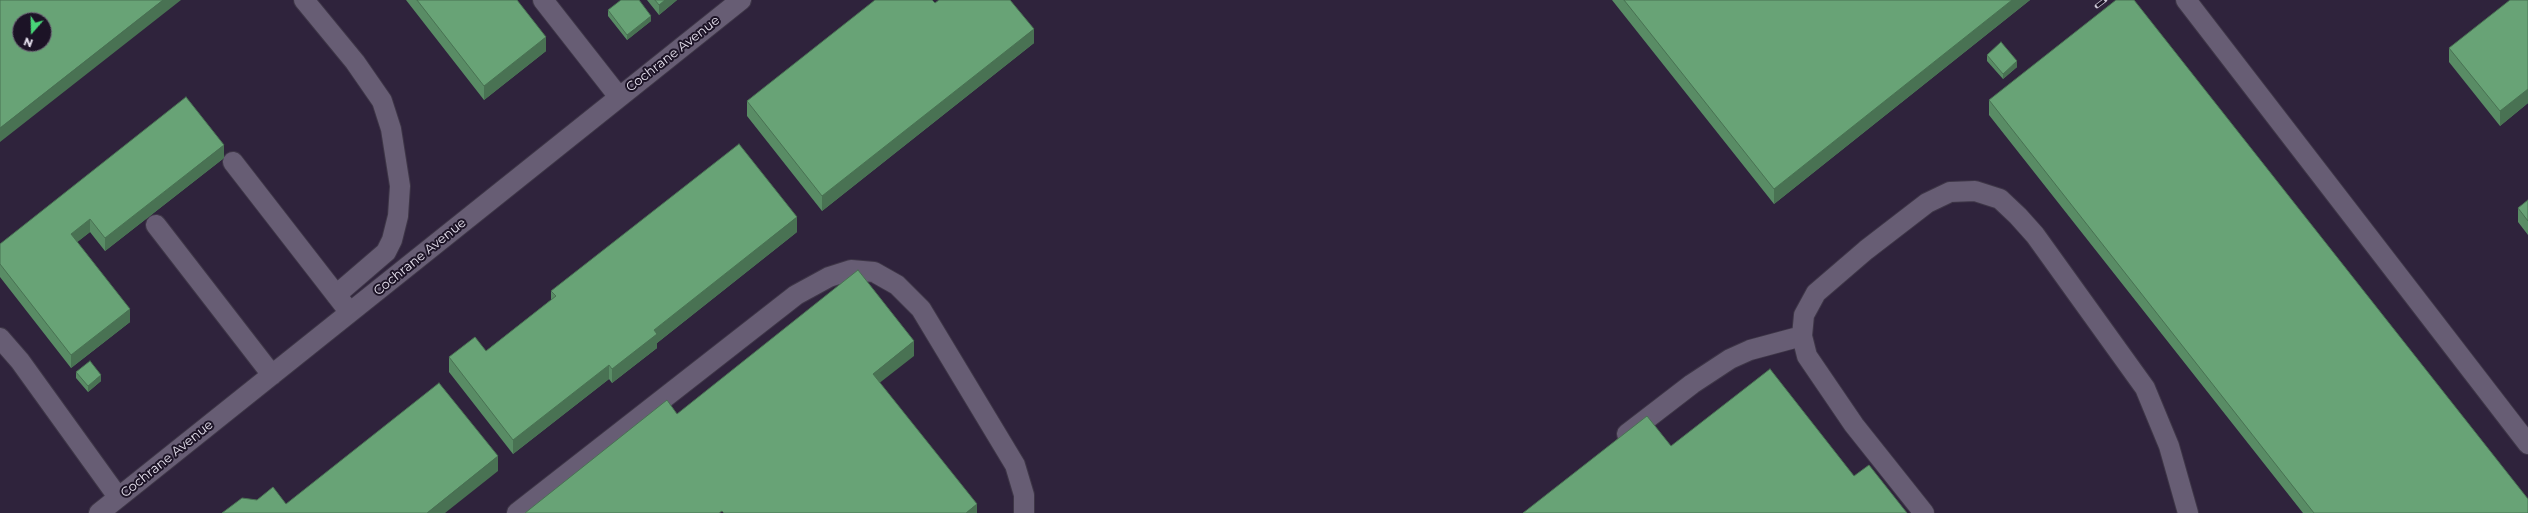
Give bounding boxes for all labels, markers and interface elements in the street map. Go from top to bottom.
north arrow [12,12,52,52]
street label: Cochrane Avenue [623,13,723,95]
text: N [22,34,35,50]
street label: Cochrane Avenue [371,215,469,299]
street label: Cochrane Avenue [118,417,216,501]

